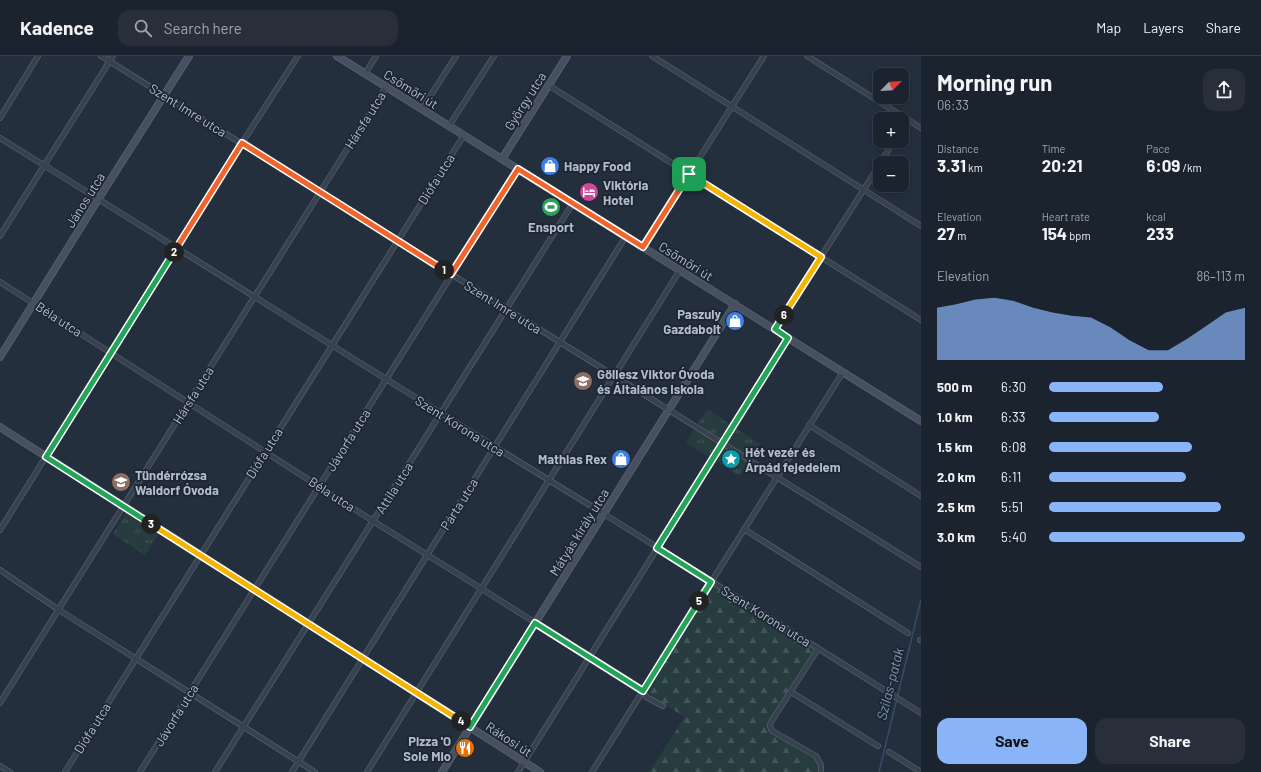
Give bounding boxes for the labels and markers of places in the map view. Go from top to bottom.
shop icon: Happy Food [539,155,561,177]
pin [672,157,706,191]
place label: Happy Food [564,158,631,174]
place label: Viktória Hotel [603,177,649,208]
hotel icon: Viktória Hotel [578,181,600,203]
sports icon: Ensport [540,196,562,218]
place label: Ensport [528,219,574,235]
pin: 2 [164,242,184,262]
pin: 1 [434,260,454,280]
pin: 6 [774,305,794,325]
place label: Paszuly Gazdabolt [663,306,721,337]
shop icon: Paszuly Gazdabolt [724,310,746,332]
place label: Göllesz Viktor Óvoda és Általános Iskola [597,366,715,397]
school or university icon: Göllesz Viktor Óvoda és Általános Iskola [572,370,594,392]
place label: Hét vezér és Árpád fejedelem [745,444,841,475]
shop icon: Mathias Rex [610,448,632,470]
place icon: Hét vezér és Árpád fejedelem [720,448,742,470]
place label: Mathias Rex [538,451,607,467]
place label: Tündérrózsa Waldorf Óvoda [135,467,219,498]
school or university icon: Tündérrózsa Waldorf Óvoda [110,471,132,493]
pin: 3 [141,514,161,534]
pin: 5 [689,591,709,611]
pin: 4 [451,711,471,731]
place label: Pizza 'O Sole Mio [403,733,451,764]
restaurant icon: Pizza 'O Sole Mio [454,737,476,759]

